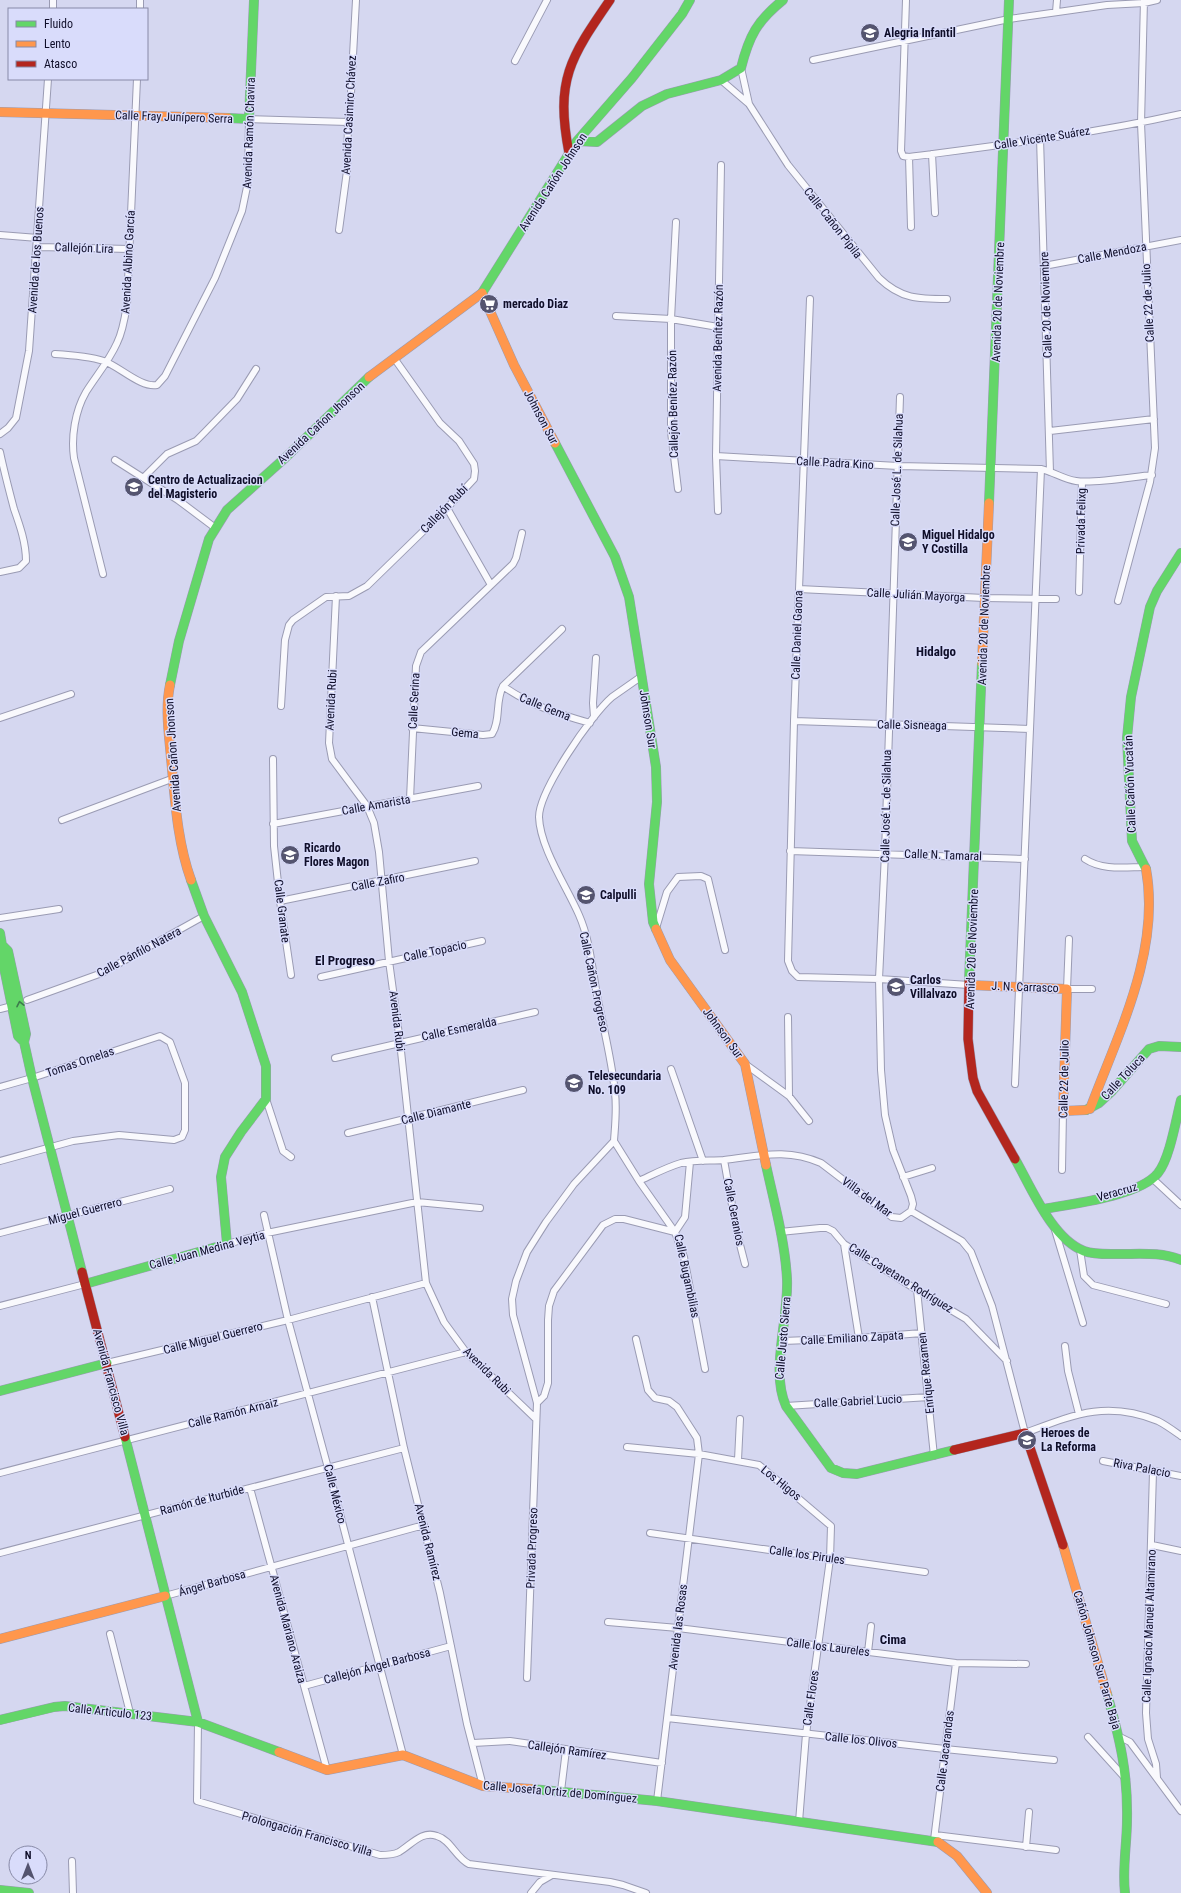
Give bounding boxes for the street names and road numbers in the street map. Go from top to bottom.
street label: Avenida Casimiro Chávez [339,55,359,175]
street label: Avenida Ramón Chavira [240,77,258,189]
street label: Calle Fray Junípero Serra [115,108,233,126]
street label: Calle Vicente Suárez [993,123,1091,153]
street label: Avenida Cañón Johnson [516,130,590,234]
street label: Calle Cañon Pípila [801,185,865,261]
street label: Avenida de los Buenos [25,206,47,314]
street label: Avenida Albino García [118,210,138,314]
street label: Calle Mendoza [1076,239,1148,267]
street label: Callejón Lira [54,240,114,256]
street label: Avenida 20 de Noviembre [989,241,1007,362]
street label: Calle 20 de Noviembre [1037,251,1055,358]
street label: Calle 22 de Julio [1139,263,1157,343]
street label: Avenida Benítez Razón [710,284,726,392]
street label: Callejón Benítez Razón [665,350,681,458]
street label: Avenida Cañon Jhonson [275,379,368,467]
street label: Johnson Sur [521,388,561,447]
street label: Calle José L. de Silahua [888,413,906,527]
street label: Calle Padra Kino [796,454,874,472]
street label: Callejón Rubí [417,481,471,536]
street label: Privada Felixg [1073,488,1089,554]
street label: Avenida 20 de Noviembre [975,564,993,685]
street label: Calle Julián Mayorga [866,585,966,605]
street label: Calle Daniel Gaona [788,590,806,680]
street label: Avenida Rubi [322,669,340,731]
street label: Calle Serina [406,672,422,729]
street label: Johnson Sur [636,689,660,750]
street label: Calle Gema [517,690,573,724]
street label: Avenida Cañon Jhonson [162,697,184,812]
street label: Calle Sisneaga [877,717,947,733]
street label: Gema [451,725,480,741]
street label: Calle Cañón Yucatán [1121,735,1139,833]
street label: Calle José L. de Silahua [878,749,894,863]
street label: Calle Amarista [341,792,412,818]
street label: Calle N. Tamaral [904,847,982,863]
street label: Calle Zafiro [350,870,406,894]
street label: Calle Granate [271,879,293,944]
street label: Avenida 20 de Noviembre [963,888,981,1009]
street label: Calle Pánfilo Natera [94,924,184,980]
street label: Calle Cañon Progreso [577,931,611,1033]
street label: Calle Topacio [402,938,468,964]
street label: J. N. Carrasco [991,979,1059,995]
street label: Avenida Rubi [386,990,408,1052]
street label: Johnson Sur [700,1005,746,1061]
street label: Calle Esmeralda [420,1014,498,1044]
street label: Calle 22 de Julio [1056,1040,1072,1118]
street label: Tomas Ornelas [44,1044,116,1080]
street label: Calle Toluca [1098,1051,1148,1103]
street label: Calle Diamante [400,1096,473,1127]
street label: Villa del Mar [839,1174,895,1220]
street label: Calle Geranios [721,1177,747,1247]
street label: Veracruz [1095,1180,1139,1204]
street label: Miguel Guerrero [47,1194,123,1228]
street label: Calle Juan Medina Veytia [148,1228,267,1272]
street label: Calle Bugambilias [671,1233,703,1319]
street label: Calle Cayetano Rodríguez [846,1240,956,1316]
street label: Calle Justo Sierra [772,1296,794,1380]
street label: Calle Miguel Guerrero [162,1319,264,1357]
street label: Avenida Francisco Villa [90,1327,132,1437]
street label: Calle Emiliano Zapata [800,1328,904,1348]
street label: Enrique Rexamen [915,1331,937,1414]
street label: Avenida Rubi [460,1344,514,1398]
street label: Calle Gabriel Lucio [814,1392,902,1410]
street label: Calle Ramón Arnaiz [187,1395,279,1431]
street label: Riva Palacio [1112,1456,1172,1480]
street label: Calle México [321,1463,349,1525]
street label: Los Higos [758,1463,804,1503]
street label: Ramón de Iturbide [158,1482,246,1518]
street label: Avenida Ramírez [412,1502,444,1582]
street label: Privada Progreso [524,1507,540,1589]
street label: Calle los Pirules [768,1543,846,1567]
street label: Calle Ignacio Manuel Altamirano [1139,1549,1159,1703]
street label: Ángel Barbosa [177,1566,247,1599]
street label: Avenida Mariano Araiza [267,1573,309,1685]
street label: Avenida las Rosas [666,1583,690,1671]
street label: Cañón Johnson Sur Parte Baja [1070,1589,1124,1731]
street label: Calle los Laureles [786,1635,870,1659]
street label: Callejón Ángel Barbosa [322,1644,432,1687]
street label: Calle Flores [800,1669,822,1727]
street label: Calle Articulo 123 [67,1701,153,1723]
street label: Calle Jacarandas [933,1710,957,1792]
street label: Calle los Olivos [824,1729,898,1751]
street label: Callejón Ramírez [527,1738,607,1762]
street label: Calle Josefa Ortiz de Domínguez [482,1778,638,1806]
street label: Prolongación Francisco Villa [240,1809,374,1859]

